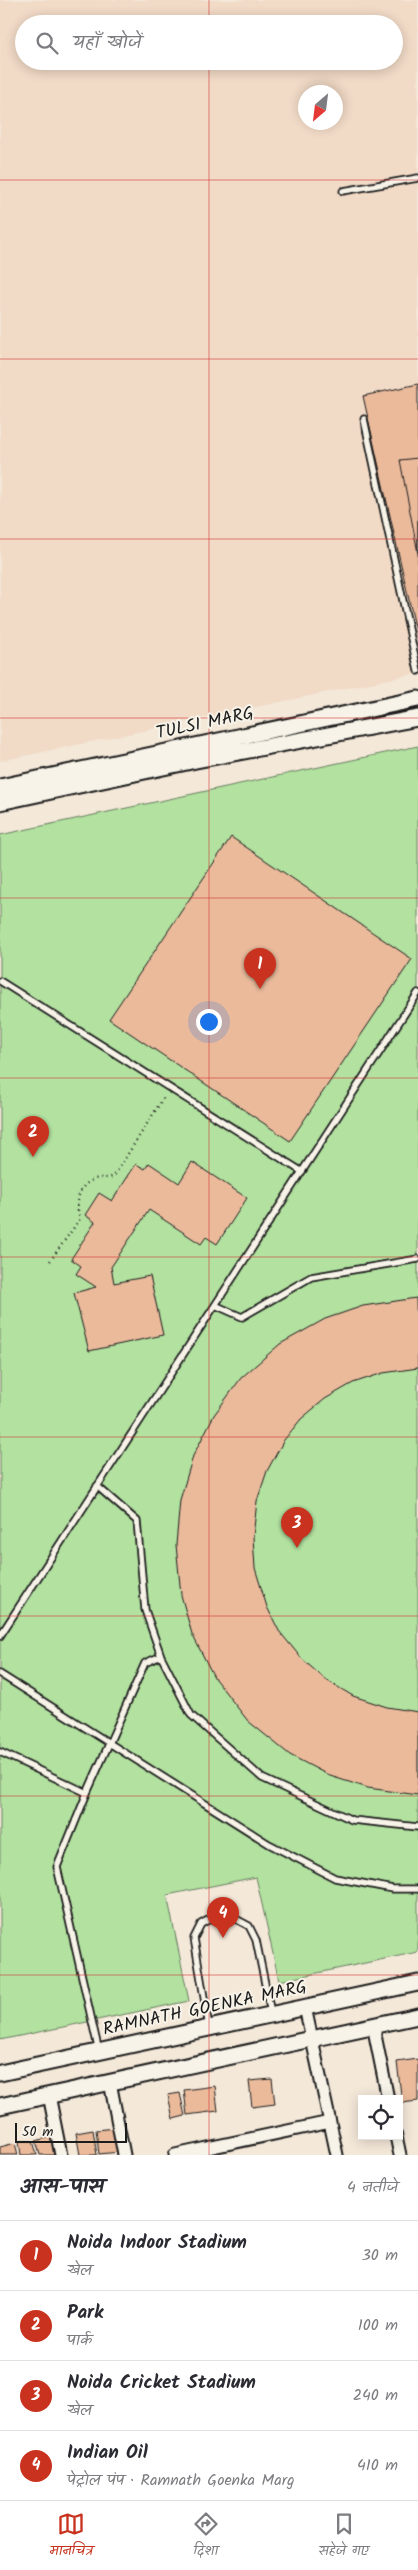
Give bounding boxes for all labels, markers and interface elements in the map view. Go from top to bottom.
search box [15,15,403,70]
text: यहाँ खोजें [73,28,142,58]
icon: search [33,29,61,57]
north arrow [298,85,343,130]
street label: TULSI MARG [153,700,257,748]
pin: 1 [244,948,276,989]
your location [196,1009,222,1035]
pin: 2 [17,1116,49,1157]
pin: 3 [281,1507,313,1548]
pin: 4 [207,1897,239,1938]
street label: RAMNATH GOENKA MARG [100,1973,310,2045]
map controls [358,2095,403,2140]
button: locate [358,2095,403,2140]
scale bar [15,2120,128,2143]
text: 50 m [22,2121,53,2143]
text: आस-पास [20,2171,104,2204]
text: 4 नतीजे [347,2175,398,2200]
text: Noida Indoor Stadium [67,2228,247,2258]
text: 1 [34,2243,38,2268]
text: 30 m [362,2243,398,2268]
text: खेल [67,2258,92,2283]
text: Park [67,2298,103,2328]
text: 2 [31,2313,41,2338]
text: 100 m [358,2313,398,2338]
text: पार्क [67,2328,92,2353]
text: Noida Cricket Stadium [67,2368,256,2398]
text: 3 [32,2383,40,2408]
text: 240 m [353,2383,398,2408]
text: खेल [67,2398,92,2423]
text: Indian Oil [67,2438,148,2468]
text: 4 [32,2453,40,2478]
text: 410 m [357,2453,398,2478]
text: पेट्रोल पंप · Ramnath Goenka Marg [67,2468,295,2493]
tab: मानचित्र [49,2510,93,2562]
tab: दिशा [192,2510,220,2562]
tab: सहेजे गए [319,2510,369,2562]

